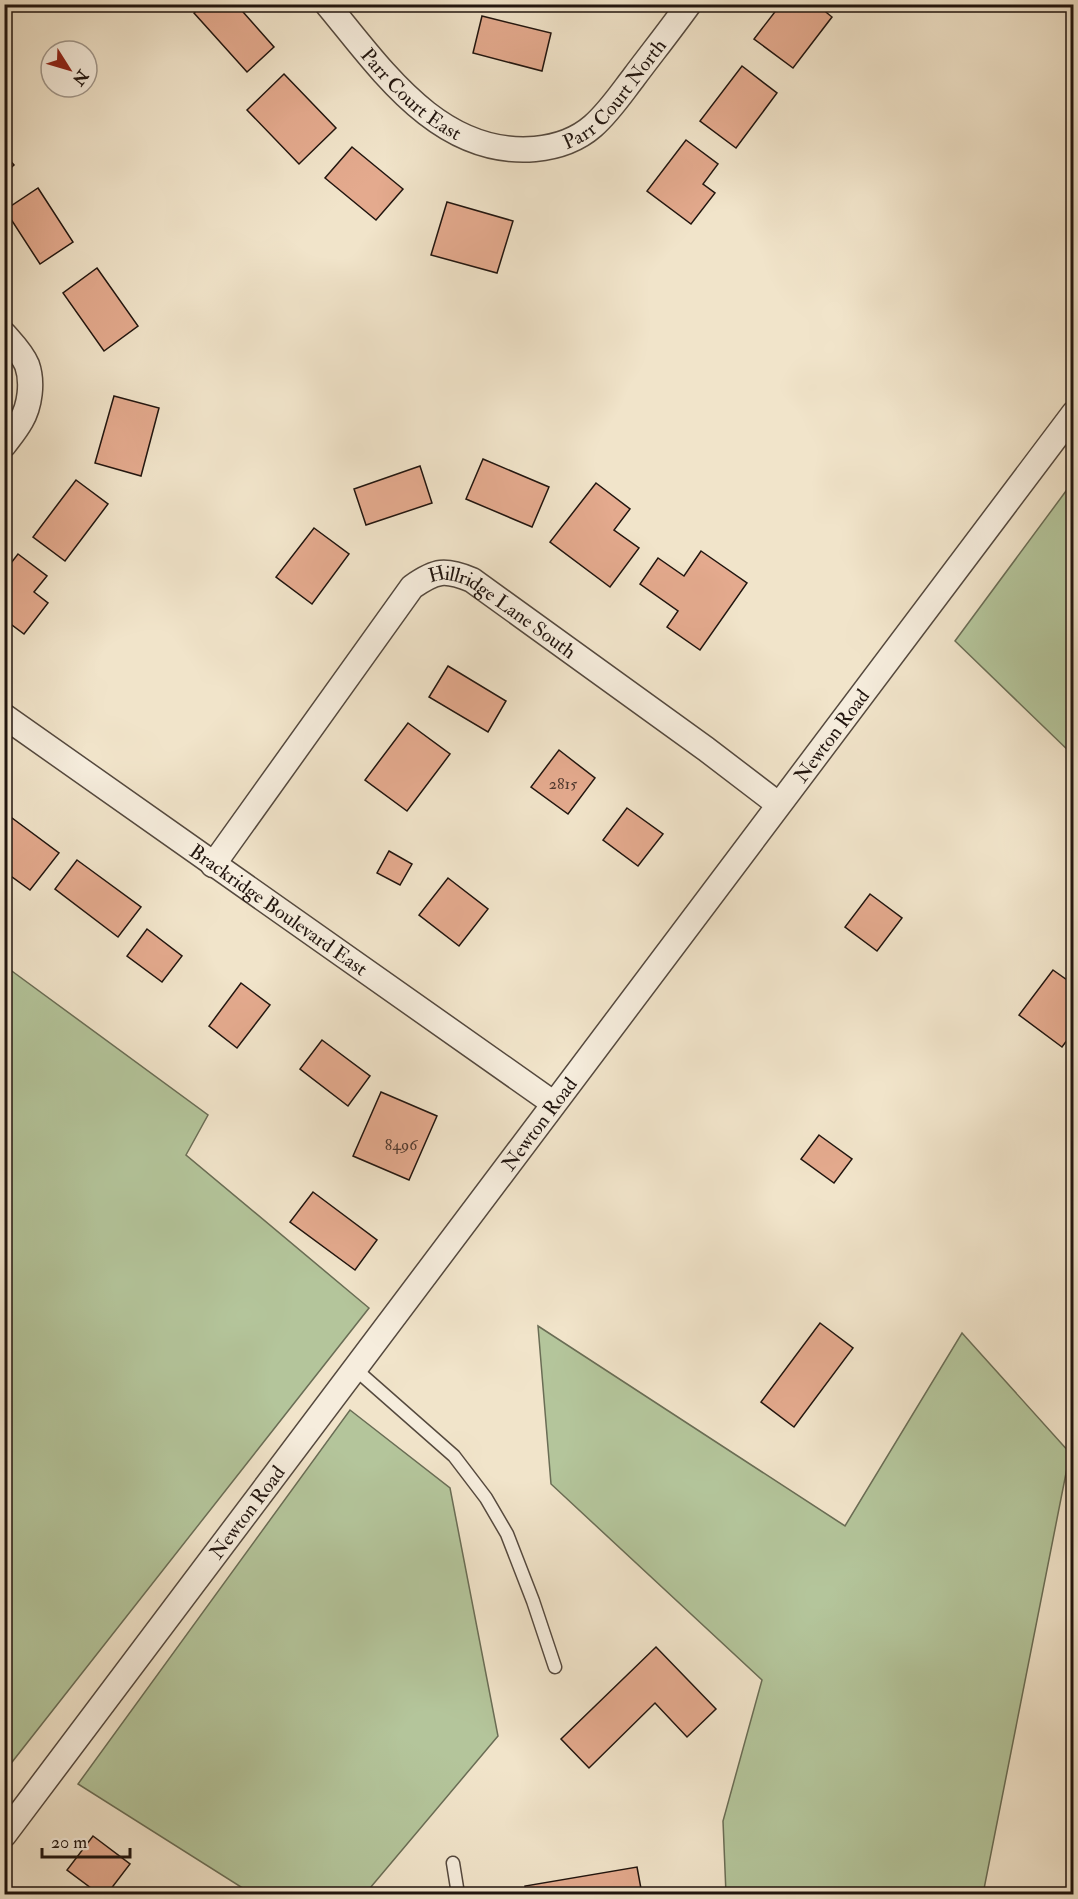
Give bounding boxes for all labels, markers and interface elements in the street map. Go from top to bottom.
street label: Parr Court North [559,34,672,155]
north arrow [39,39,99,99]
street label: Parr Court East [355,43,466,146]
text: N [67,65,93,90]
street label: Hillridge Lane South [426,560,581,664]
street label: Newton Road [788,684,875,788]
house number: 2815 [549,774,577,794]
street label: Brackridge Boulevard East [184,839,373,982]
street label: Newton Road [496,1072,583,1176]
house number: 8496 [385,1135,418,1155]
street label: Newton Road [204,1461,291,1564]
scale bar [42,1821,130,1859]
text: 20 m [51,1831,87,1854]

